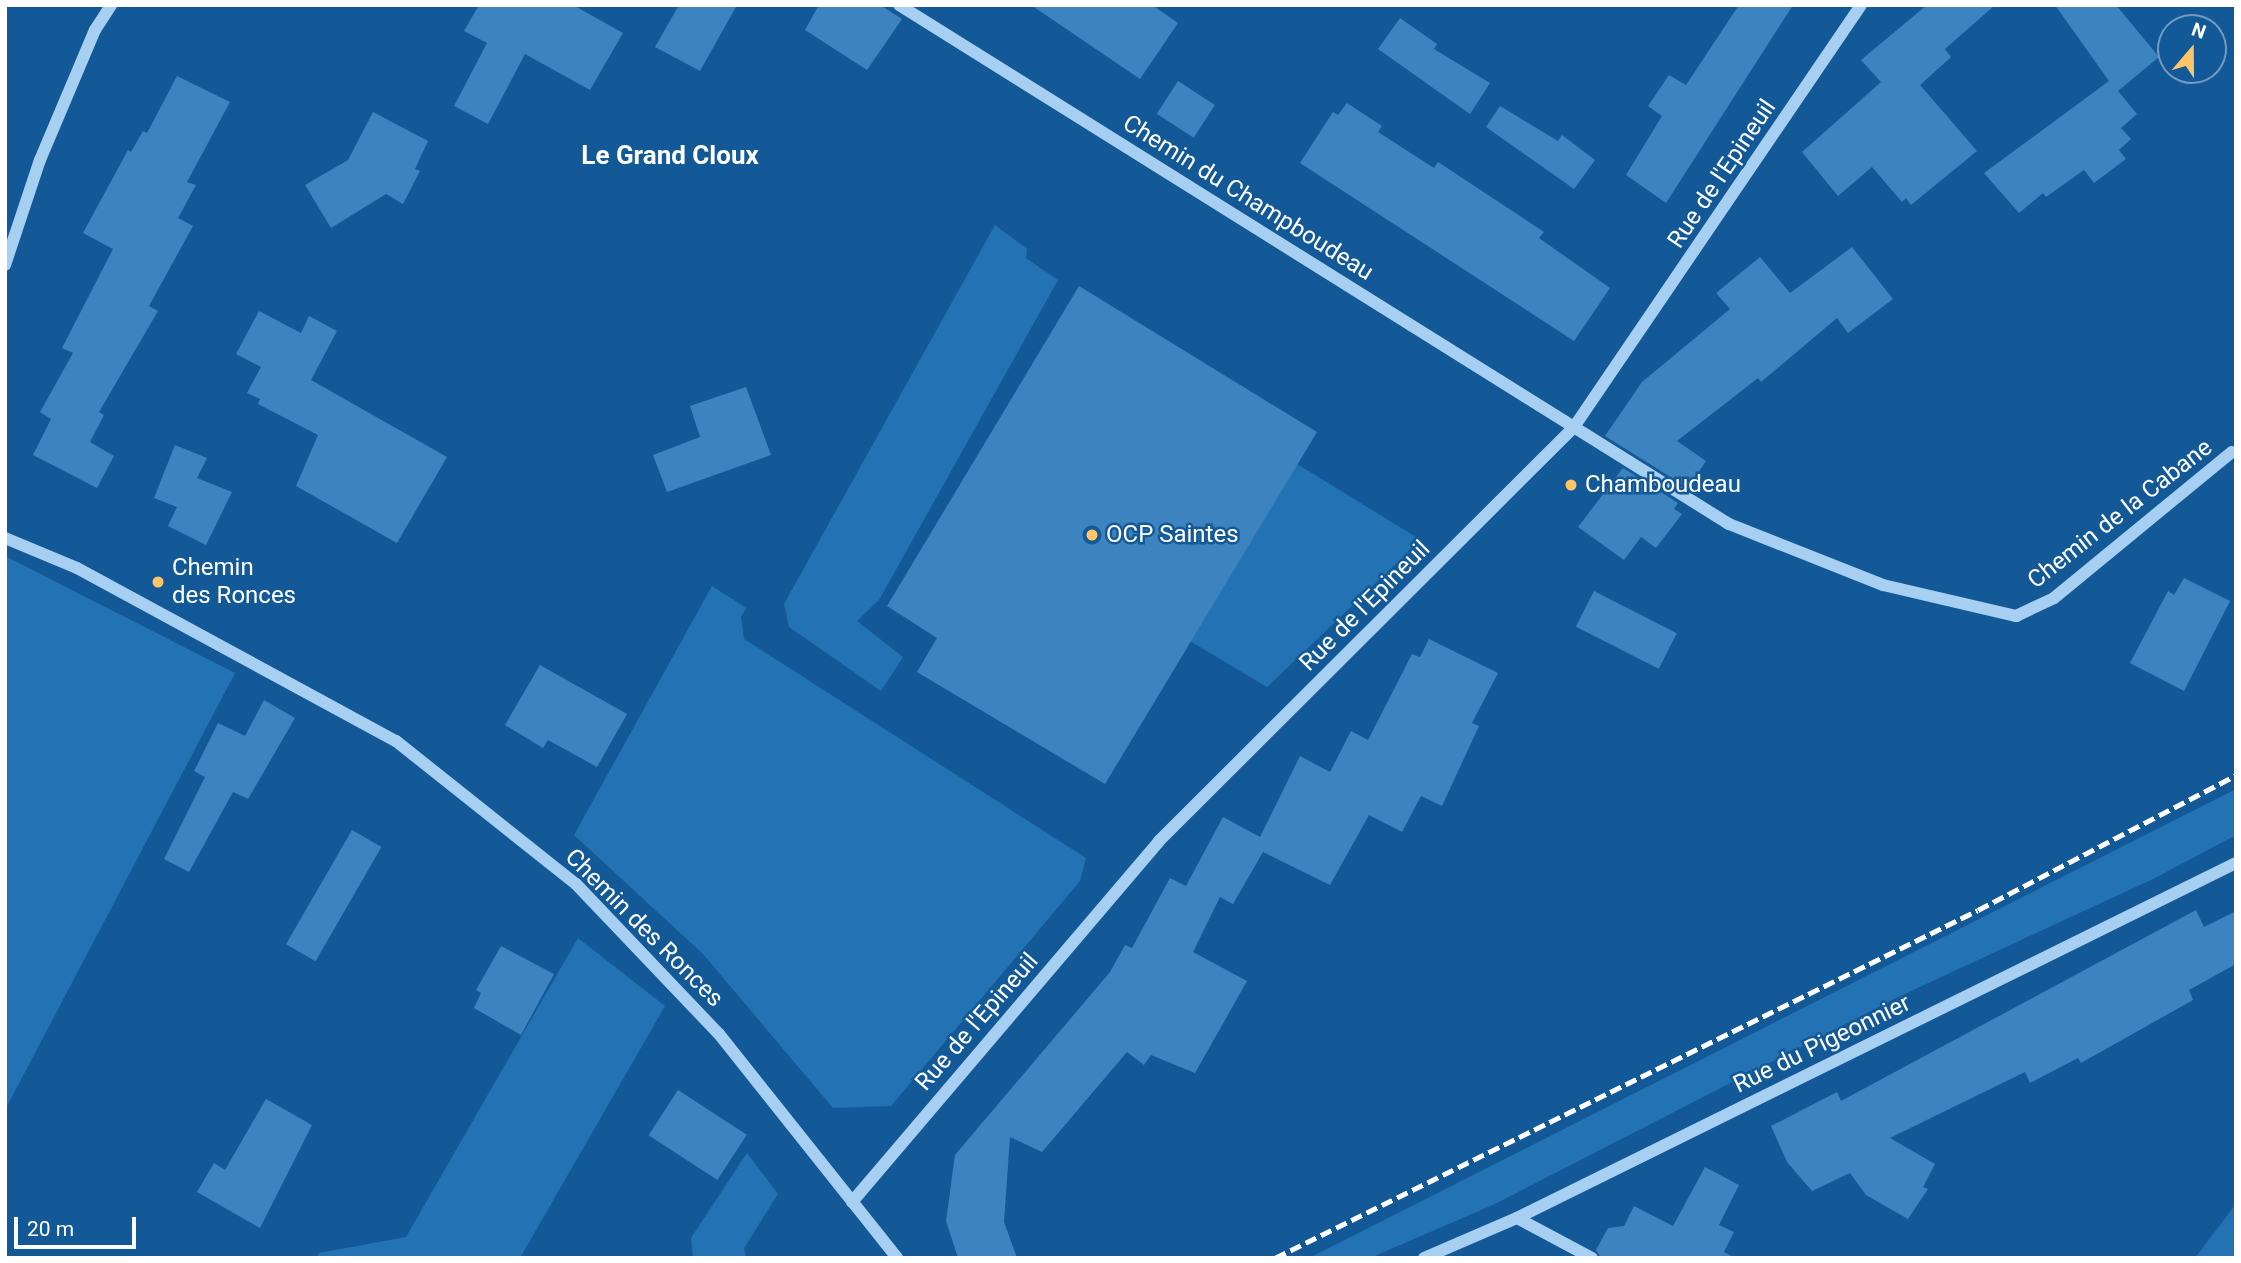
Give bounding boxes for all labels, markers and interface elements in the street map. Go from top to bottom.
north arrow [2157,14,2227,84]
text: N [2188,18,2209,44]
street label: Rue de l'Epineuil [1662,94,1782,254]
street label: Chemin du Champboudeau [1118,109,1378,287]
district label: Le Grand Cloux [581,140,759,172]
street label: Chemin de la Cabane [2022,433,2218,595]
place label: Chamboudeau [1585,471,1741,499]
marker: Chamboudeau [1563,477,1579,493]
place label: OCP Saintes [1106,521,1239,549]
marker: OCP Saintes [1084,527,1100,543]
street label: Rue de l'Epineuil [1294,535,1436,677]
place label: Chemin des Ronces [172,554,296,610]
marker: Chemin des Ronces [150,574,166,590]
street label: Chemin des Ronces [559,843,729,1013]
street label: Rue de l'Epineuil [909,947,1045,1097]
street label: Rue du Pigeonnier [1729,989,1915,1099]
scale bar [18,1204,140,1248]
text: 20 m [27,1217,74,1241]

